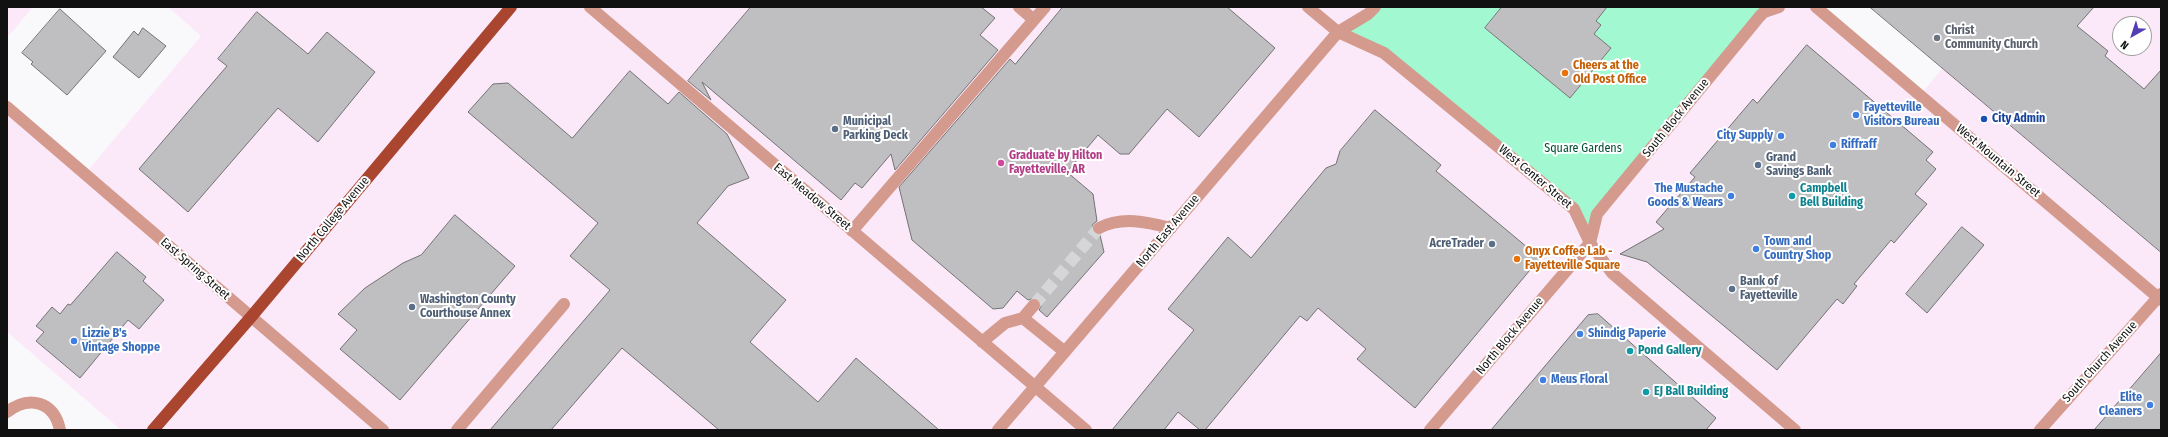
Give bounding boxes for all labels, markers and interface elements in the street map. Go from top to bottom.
north arrow [2112,16,2152,56]
place label: Christ Community Church [1945,24,2038,52]
marker: Christ Community Church [1932,33,1942,43]
text: N [2118,38,2131,52]
place label: Cheers at the Old Post Office [1573,59,1647,87]
marker: Cheers at the Old Post Office [1560,68,1570,78]
street label: South Block Avenue [1640,76,1712,160]
place label: Fayetteville Visitors Bureau [1864,101,1939,129]
marker: Fayetteville Visitors Bureau [1851,110,1861,120]
place label: City Admin [1992,112,2045,126]
marker: City Admin [1979,114,1989,124]
place label: Municipal Parking Deck [843,115,908,143]
street label: West Mountain Street [1953,122,2043,200]
marker: Municipal Parking Deck [830,124,840,134]
place label: City Supply [1717,129,1773,143]
marker: City Supply [1776,131,1786,141]
place label: Riffraff [1841,138,1877,152]
marker: Riffraff [1828,140,1838,150]
street label: West Center Street [1496,142,1574,212]
park label: Square Gardens [1544,142,1622,156]
place label: Graduate by Hilton Fayetteville, AR [1009,149,1102,177]
place label: Grand Savings Bank [1766,151,1832,179]
marker: Graduate by Hilton Fayetteville, AR [996,158,1006,168]
marker: Grand Savings Bank [1753,160,1763,170]
street label: East Meadow Street [770,161,854,233]
street label: North College Avenue [294,174,372,264]
place label: The Mustache Goods & Wears [1647,182,1723,210]
place label: Campbell Bell Building [1800,182,1863,210]
marker: The Mustache Goods & Wears [1726,191,1736,201]
marker: Campbell Bell Building [1787,191,1797,201]
street label: North East Avenue [1134,192,1202,270]
street label: East Spring Street [157,235,233,303]
place label: Town and Country Shop [1764,235,1831,263]
place label: AcreTrader [1430,237,1484,251]
marker: AcreTrader [1487,239,1497,249]
marker: Town and Country Shop [1751,244,1761,254]
place label: Onyx Coffee Lab - Fayetteville Square [1525,245,1620,273]
marker: Onyx Coffee Lab - Fayetteville Square [1512,254,1522,264]
place label: Bank of Fayetteville [1740,275,1798,303]
marker: Bank of Fayetteville [1727,284,1737,294]
place label: Washington County Courthouse Annex [420,293,516,321]
street label: North Block Avenue [1473,294,1547,378]
marker: Washington County Courthouse Annex [407,302,417,312]
street label: South Church Avenue [2060,318,2140,406]
place label: Lizzie B's Vintage Shoppe [82,327,160,355]
place label: Shindig Paperie [1588,327,1666,341]
marker: Shindig Paperie [1575,329,1585,339]
marker: Lizzie B's Vintage Shoppe [69,336,79,346]
place label: Pond Gallery [1638,344,1702,358]
marker: Pond Gallery [1625,346,1635,356]
place label: Meus Floral [1551,373,1608,387]
marker: Meus Floral [1538,375,1548,385]
place label: EJ Ball Building [1654,385,1728,399]
marker: EJ Ball Building [1641,387,1651,397]
place label: Elite Cleaners [2099,391,2142,419]
marker: Elite Cleaners [2145,400,2155,410]

